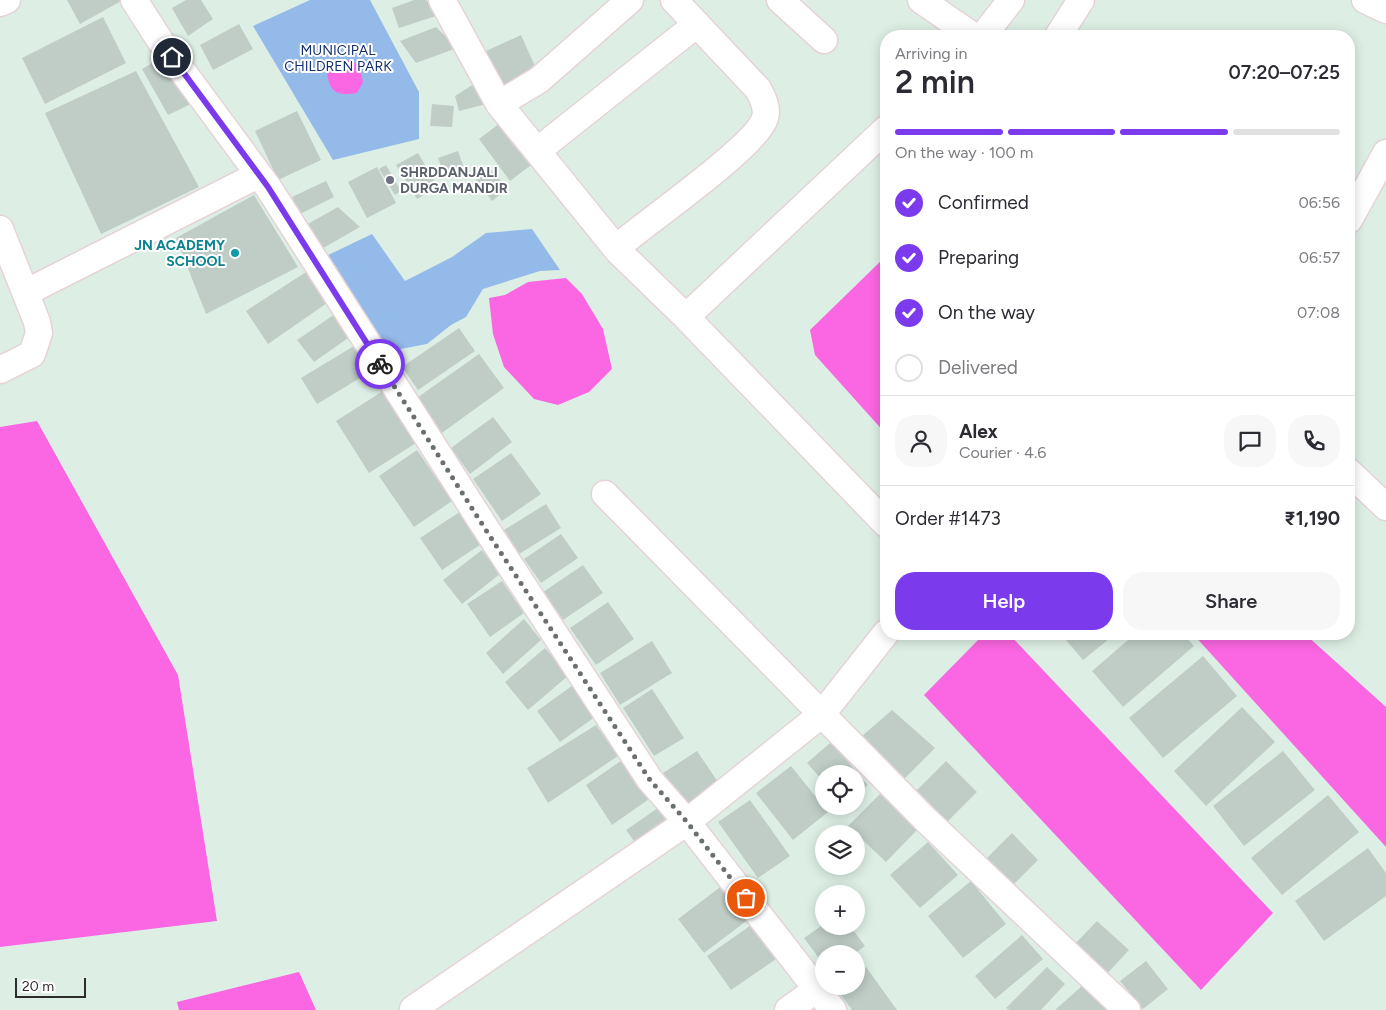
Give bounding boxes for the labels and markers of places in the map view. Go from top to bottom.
pin [151,36,193,78]
place label: SHRDDANJALI DURGA MANDIR [400,164,508,197]
marker: SHRDDANJALI DURGA MANDIR [384,174,396,186]
place label: JN ACADEMY SCHOOL [134,237,225,270]
marker: JN ACADEMY SCHOOL [229,247,241,259]
pin [725,877,767,919]

